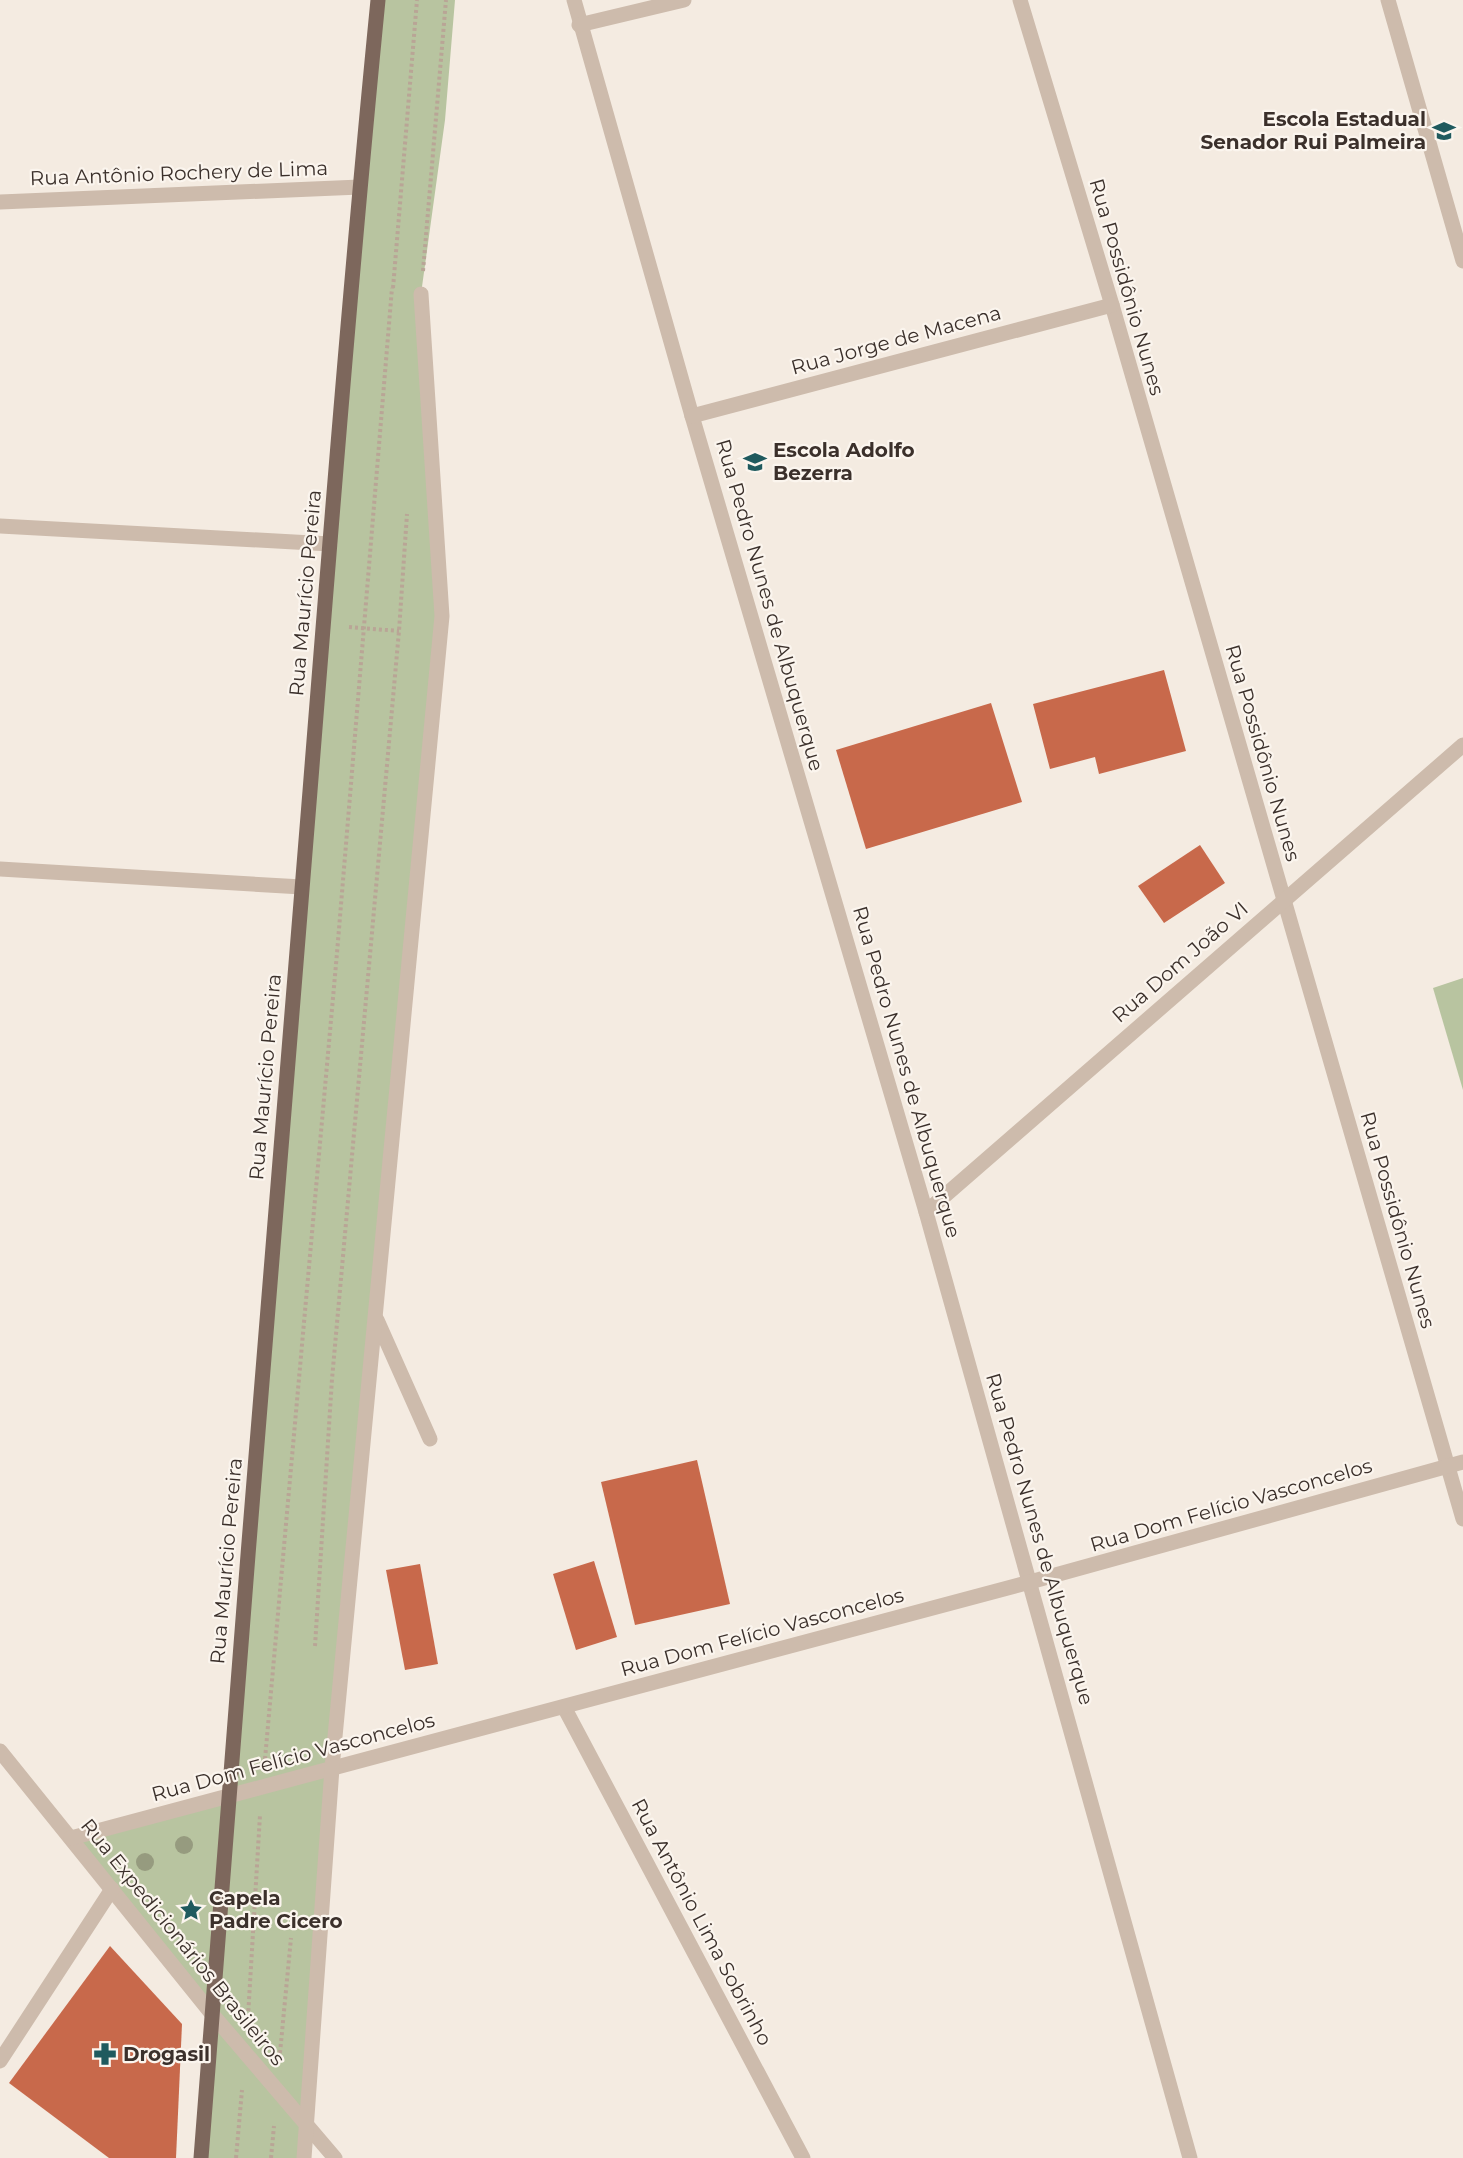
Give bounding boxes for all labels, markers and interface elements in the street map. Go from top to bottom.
place label: Escola Estadual Senador Rui Palmeira [1200,107,1426,154]
school or university icon: Escola Estadual Senador Rui Palmeira [1431,118,1457,144]
street label: Rua Antônio Rochery de Lima [29,156,329,190]
street label: Rua Possidônio Nunes [1085,176,1170,398]
street label: Rua Jorge de Macena [788,300,1004,380]
street label: Rua Pedro Nunes de Albuquerque [711,436,829,774]
place label: Escola Adolfo Bezerra [773,438,915,485]
school or university icon: Escola Adolfo Bezerra [742,449,768,475]
street label: Rua Maurício Pereira [284,489,326,697]
street label: Rua Possidônio Nunes [1221,642,1306,864]
street label: Rua Dom João VI [1107,896,1253,1028]
street label: Rua Pedro Nunes de Albuquerque [848,903,966,1241]
street label: Rua Maurício Pereira [244,973,286,1181]
street label: Rua Possidônio Nunes [1356,1109,1441,1331]
street label: Rua Pedro Nunes de Albuquerque [981,1370,1099,1708]
street label: Rua Dom Felício Vasconcelos [1087,1453,1375,1557]
street label: Rua Maurício Pereira [205,1457,247,1665]
street label: Rua Dom Felício Vasconcelos [618,1583,906,1681]
street label: Rua Dom Felício Vasconcelos [149,1708,437,1806]
street label: Rua Antônio Lima Sobrinho [627,1794,777,2050]
street label: Rua Expedicionários Brasileiros [76,1814,290,2070]
place label: Capela Padre Cicero [209,1886,343,1933]
place icon: Capela Padre Cicero [178,1897,204,1923]
pharmacy icon: Drogasil [92,2041,118,2067]
place label: Drogasil [123,2042,210,2066]

